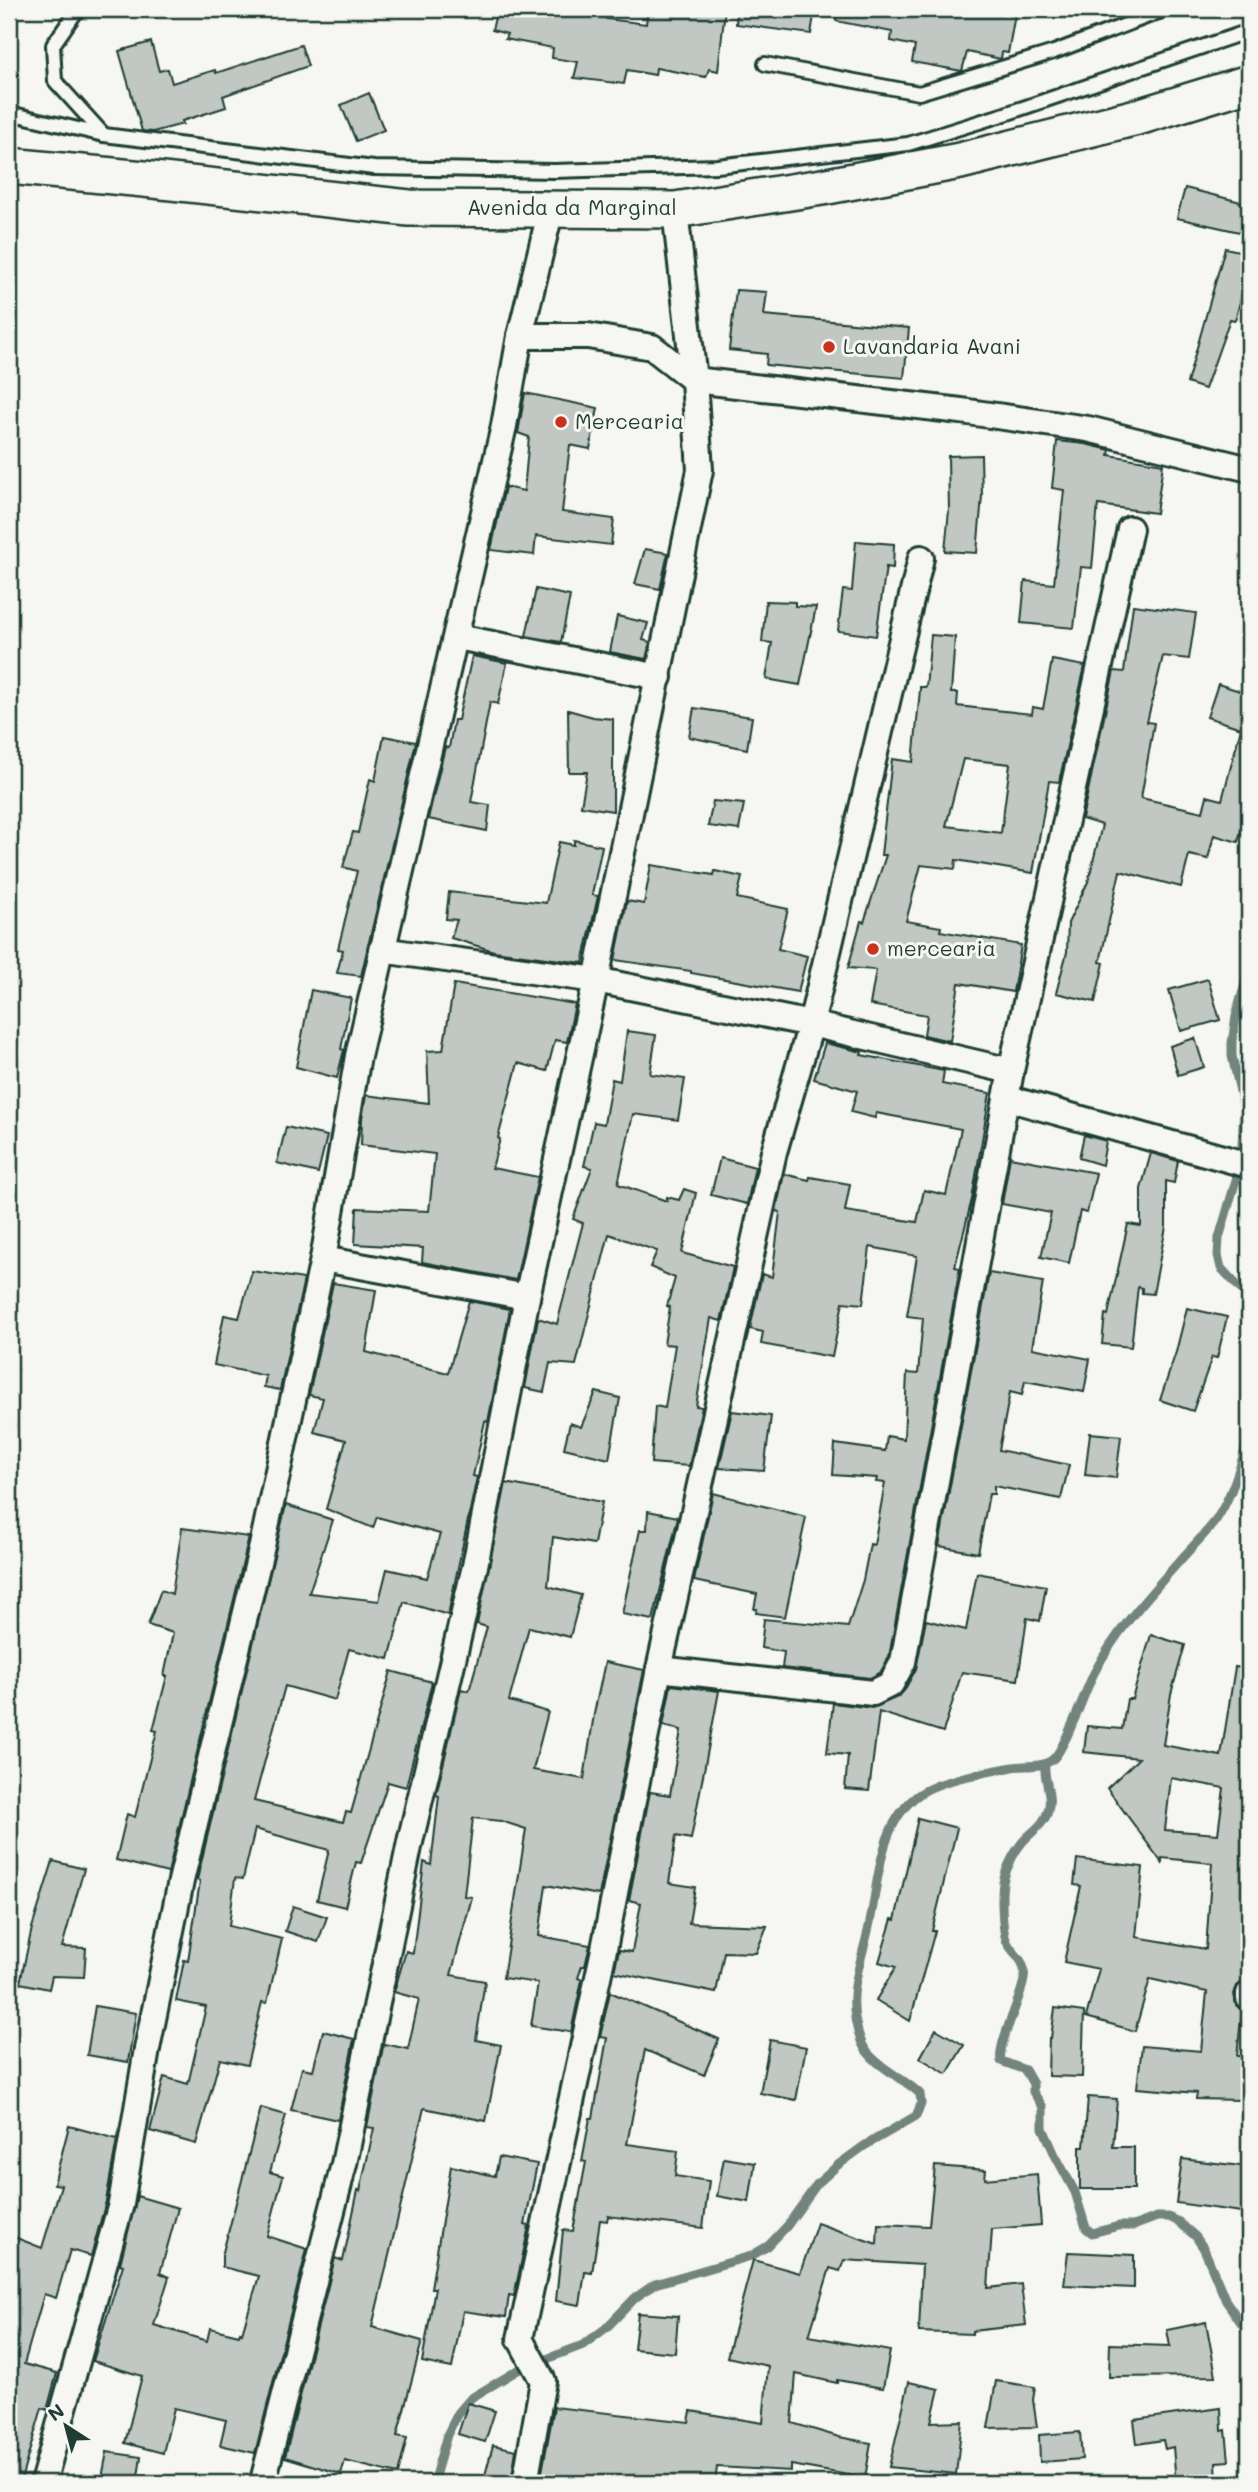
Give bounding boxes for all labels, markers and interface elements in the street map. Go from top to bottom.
street label: Avenida da Marginal [467,193,677,220]
place label: Lavandaria Avani [843,332,1021,359]
marker: Lavandaria Avani [821,339,837,355]
place label: Mercearia [575,407,684,434]
marker: Mercearia [553,414,569,430]
place label: mercearia [887,934,996,961]
marker: mercearia [865,941,881,957]
north arrow [32,2390,102,2460]
text: N [43,2397,69,2426]

